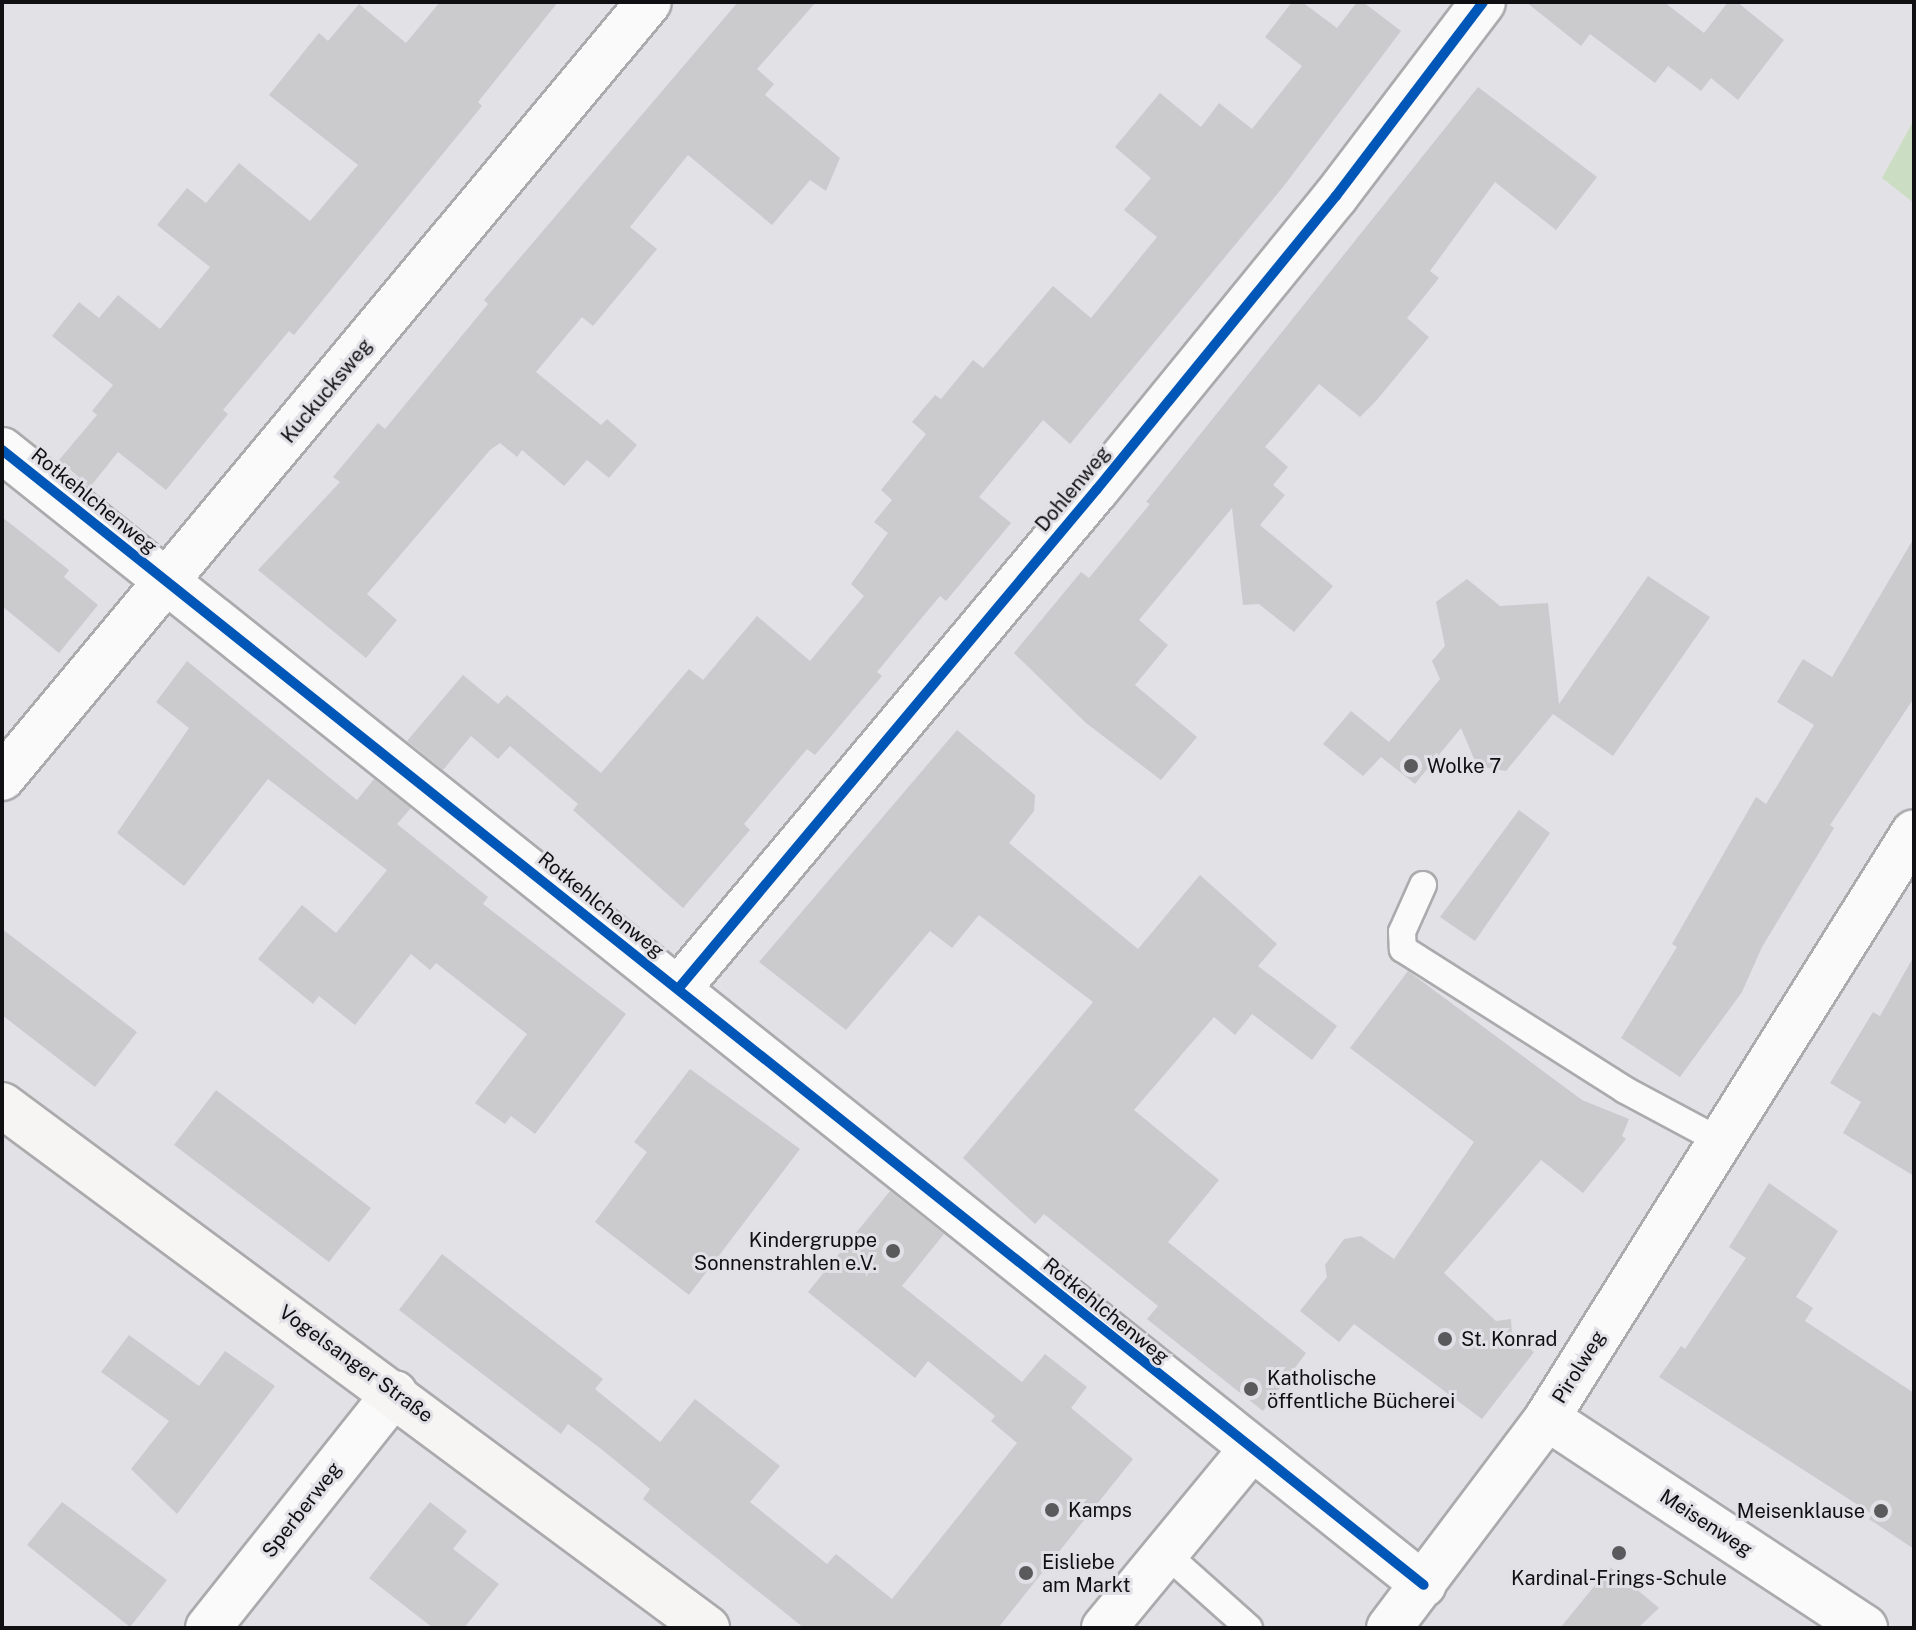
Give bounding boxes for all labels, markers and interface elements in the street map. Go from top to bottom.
street label: Kuckucksweg [276,334,378,448]
street label: Dohlenweg [1030,441,1116,537]
street label: Rotkehlchenweg [26,443,162,559]
place label: Wolke 7 [1427,754,1501,778]
marker: Wolke 7 [1402,757,1420,775]
street label: Rotkehlchenweg [533,847,669,963]
place label: Kindergruppe Sonnenstrahlen e.V. [694,1228,877,1275]
marker: Kindergruppe Sonnenstrahlen e.V. [884,1242,902,1260]
street label: Rotkehlchenweg [1038,1253,1174,1369]
street label: Vogelsanger Straße [274,1300,438,1428]
street label: Pirolweg [1547,1326,1611,1408]
place label: St. Konrad [1461,1327,1558,1351]
marker: St. Konrad [1436,1330,1454,1348]
place label: Katholische öffentliche Bücherei [1267,1366,1455,1413]
marker: Katholische öffentliche Bücherei [1242,1380,1260,1398]
street label: Sperberweg [257,1457,347,1563]
street label: Meisenweg [1655,1484,1757,1562]
place label: Kamps [1068,1498,1132,1522]
place label: Meisenklause [1737,1499,1865,1523]
marker: Kamps [1043,1501,1061,1519]
marker: Meisenklause [1872,1502,1890,1520]
marker: Kardinal-Frings-Schule [1610,1544,1628,1562]
place label: Eisliebe am Markt [1042,1550,1130,1597]
marker: Eisliebe am Markt [1017,1564,1035,1582]
place label: Kardinal-Frings-Schule [1511,1566,1727,1590]

